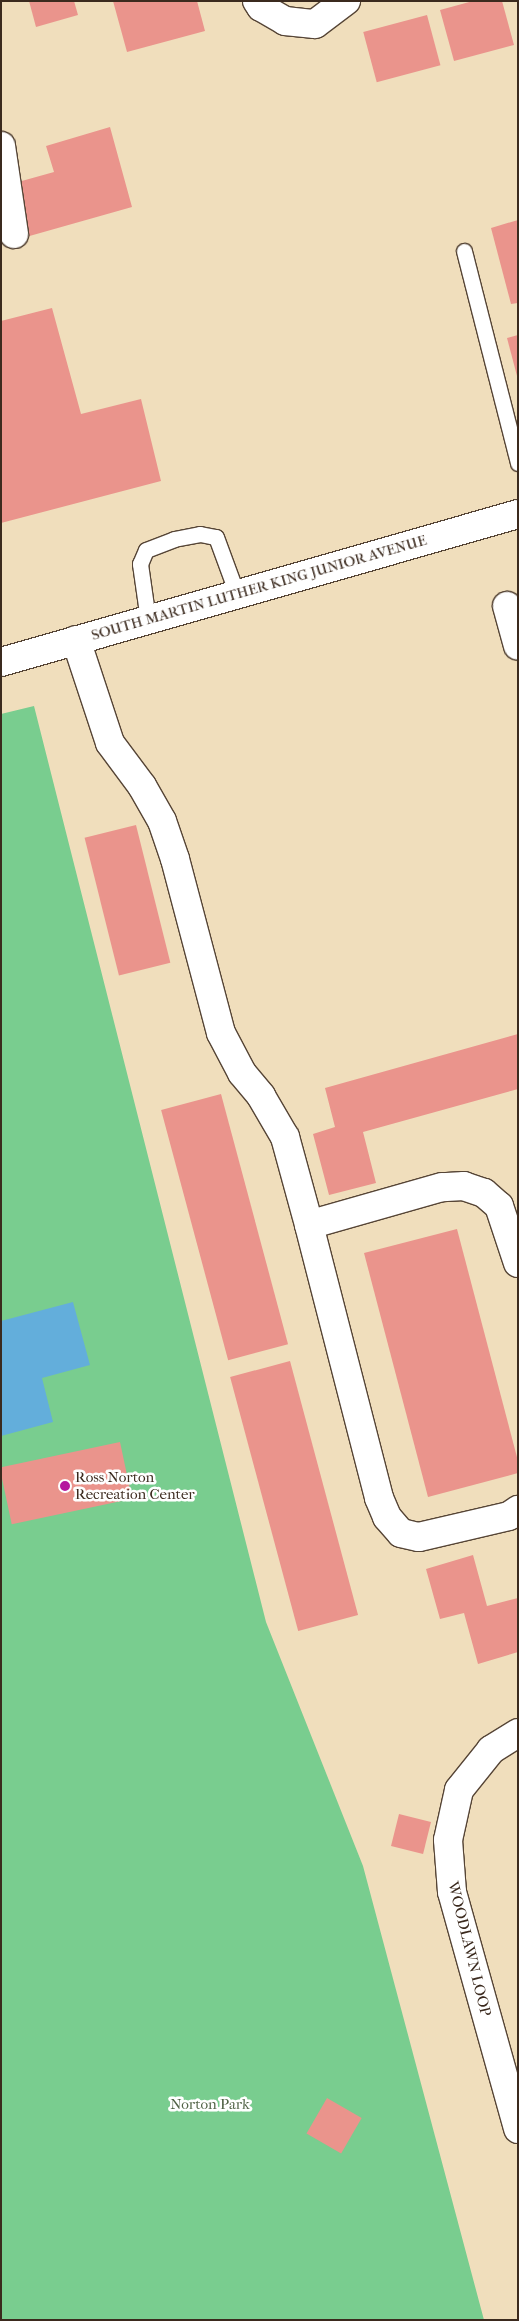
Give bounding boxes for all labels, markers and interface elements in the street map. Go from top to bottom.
street label: SOUTH MARTIN LUTHER KING JUNIOR AVENUE [89,531,429,645]
place label: Ross Norton Recreation Center [75,1468,195,1503]
marker: Ross Norton Recreation Center [59,1480,71,1492]
street label: WOODLAWN LOOP [444,1880,494,2018]
park label: Norton Park [170,2096,250,2114]

